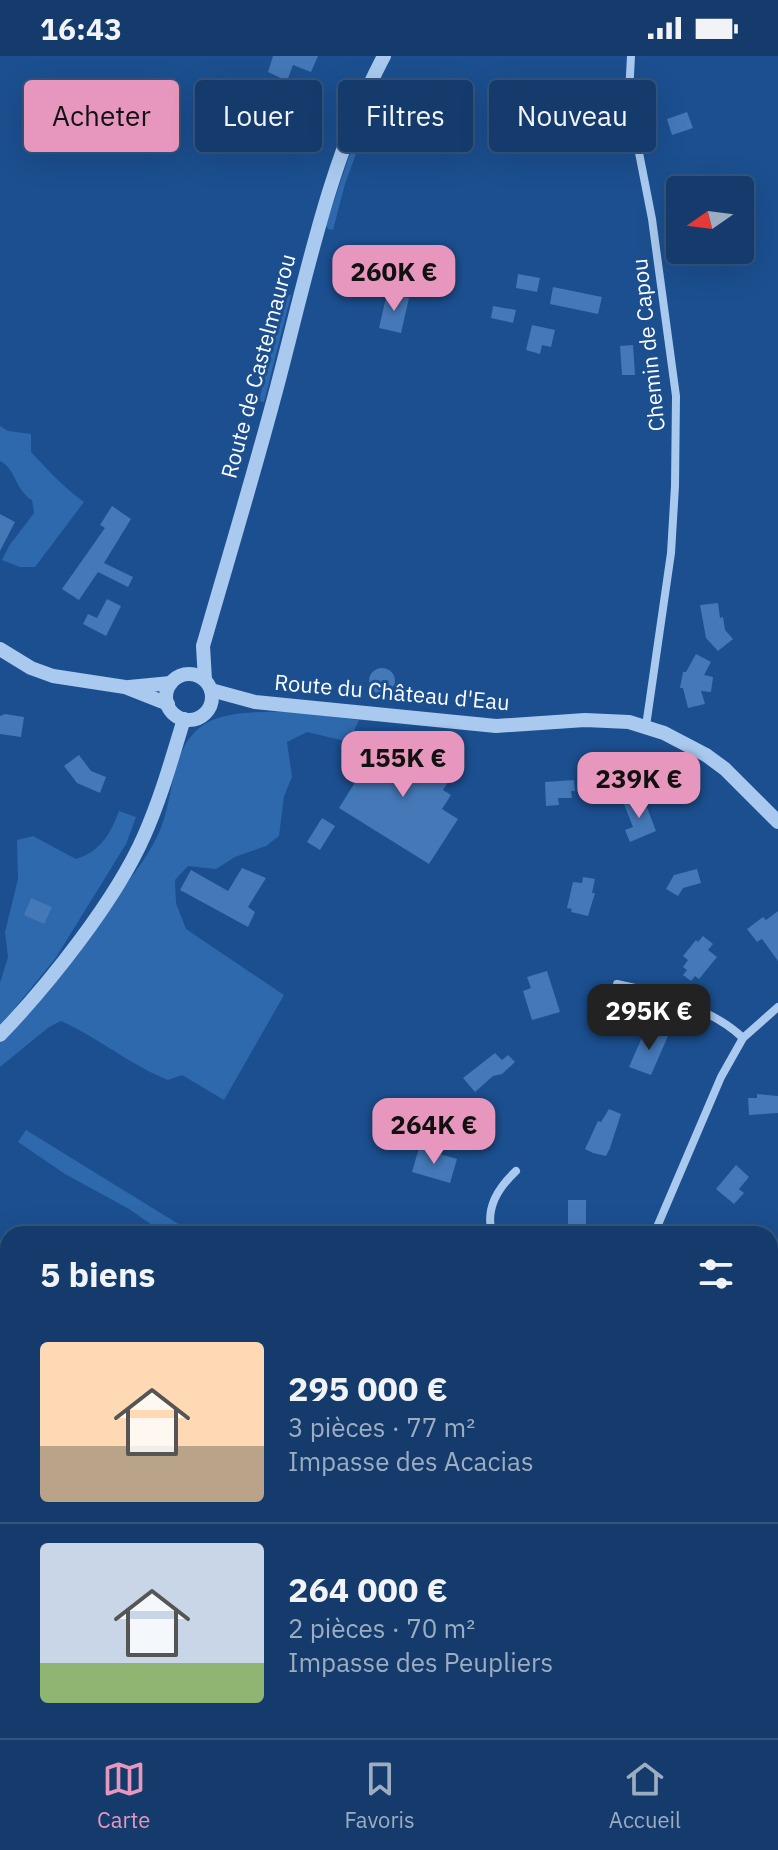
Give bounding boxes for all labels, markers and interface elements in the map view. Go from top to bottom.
text: 16:43 [40,9,122,48]
chip: Acheter [24,80,179,152]
chip: Louer [195,80,322,152]
chip: Filtres [338,80,473,152]
chip: Nouveau [489,80,656,152]
north arrow [666,176,754,264]
map controls [666,176,754,264]
pin: 260K € [329,245,459,313]
street label: Route de Castelmaurou [214,250,301,481]
text: 260K € [350,254,438,288]
street label: Chemin de Capou [624,257,671,433]
street label: Route du Château d'Eau [273,667,511,716]
pin: 155K € [338,731,468,799]
text: 155K € [359,740,447,774]
pin: 239K € [574,752,704,820]
text: 239K € [595,761,683,795]
pin: 295K € [584,984,714,1052]
text: 295K € [605,993,693,1027]
pin: 264K € [369,1098,499,1166]
text: 264K € [390,1107,478,1141]
text: 5 biens [40,1252,155,1296]
icon: filters [694,1252,738,1296]
text: 295 000 € [288,1366,448,1410]
icon: home [104,1374,200,1470]
text: 3 pièces · 77 m² [288,1410,475,1444]
text: Impasse des Acacias [288,1444,534,1478]
text: 264 000 € [288,1567,448,1611]
icon: home [104,1575,200,1671]
text: 2 pièces · 70 m² [288,1611,475,1645]
text: Impasse des Peupliers [288,1645,553,1679]
tab: Carte [97,1757,150,1834]
tab: Favoris [344,1757,415,1834]
tab: Accueil [609,1757,681,1834]

